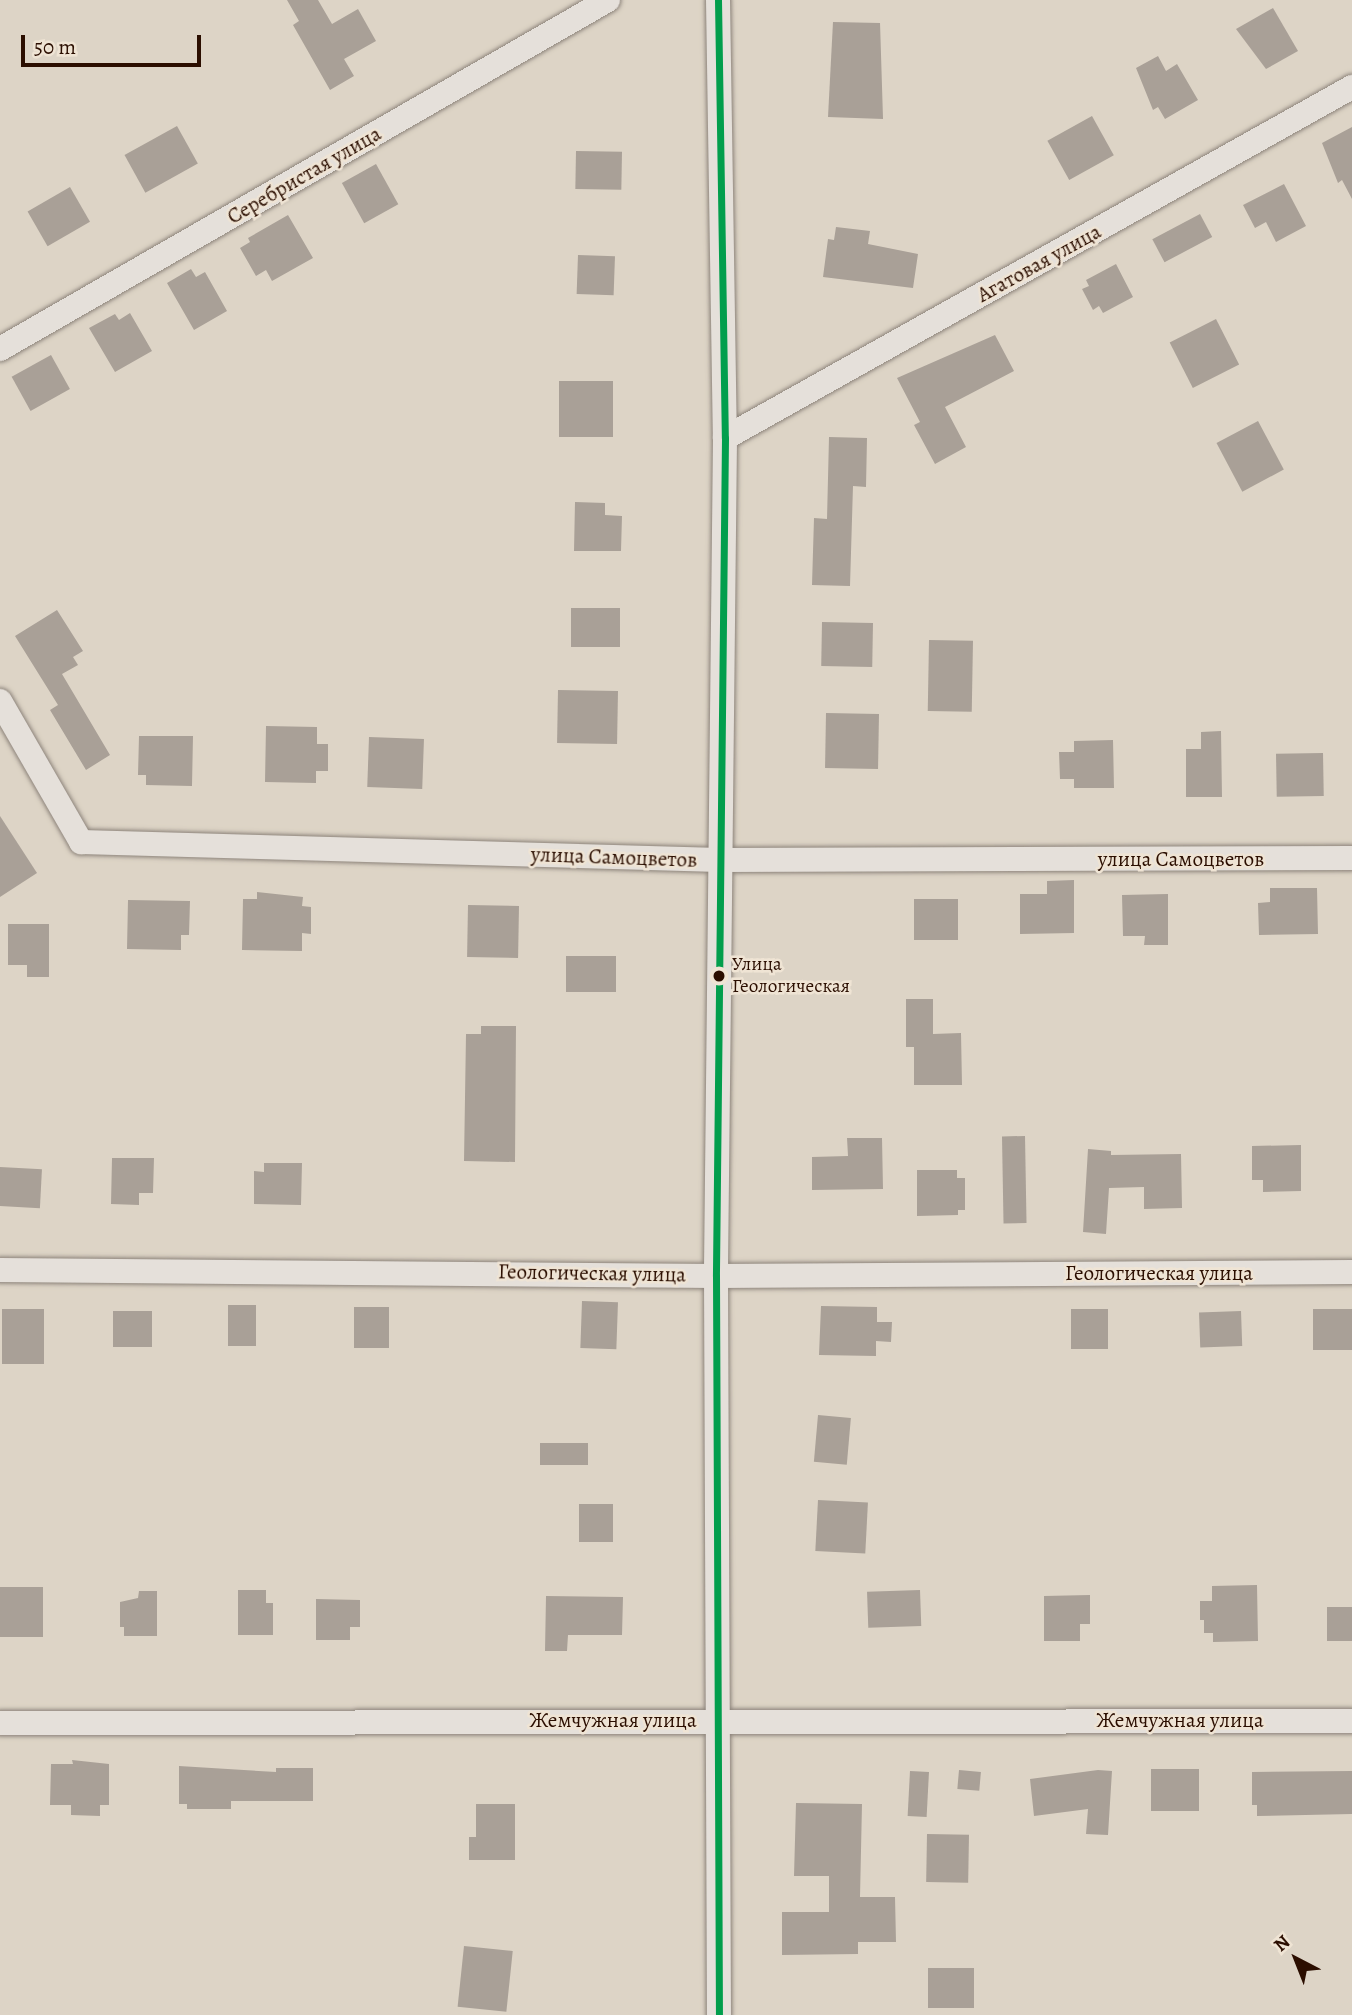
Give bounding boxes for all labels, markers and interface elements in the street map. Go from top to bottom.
scale bar [24,21,205,65]
text: 50 m [34,33,76,61]
street label: Серебристая улица [223,121,385,229]
street label: Агатовая улица [973,219,1105,307]
street label: улица Самоцветов [530,842,698,872]
street label: улица Самоцветов [1098,846,1264,872]
place label: Улица Геологическая [732,954,850,998]
marker: Улица Геологическая [712,969,726,983]
street label: Геологическая улица [498,1259,686,1287]
street label: Геологическая улица [1065,1260,1253,1286]
street label: Жемчужная улица [529,1707,697,1733]
street label: Жемчужная улица [1096,1707,1264,1733]
north arrow [1261,1924,1331,1994]
text: N [1268,1929,1296,1958]

